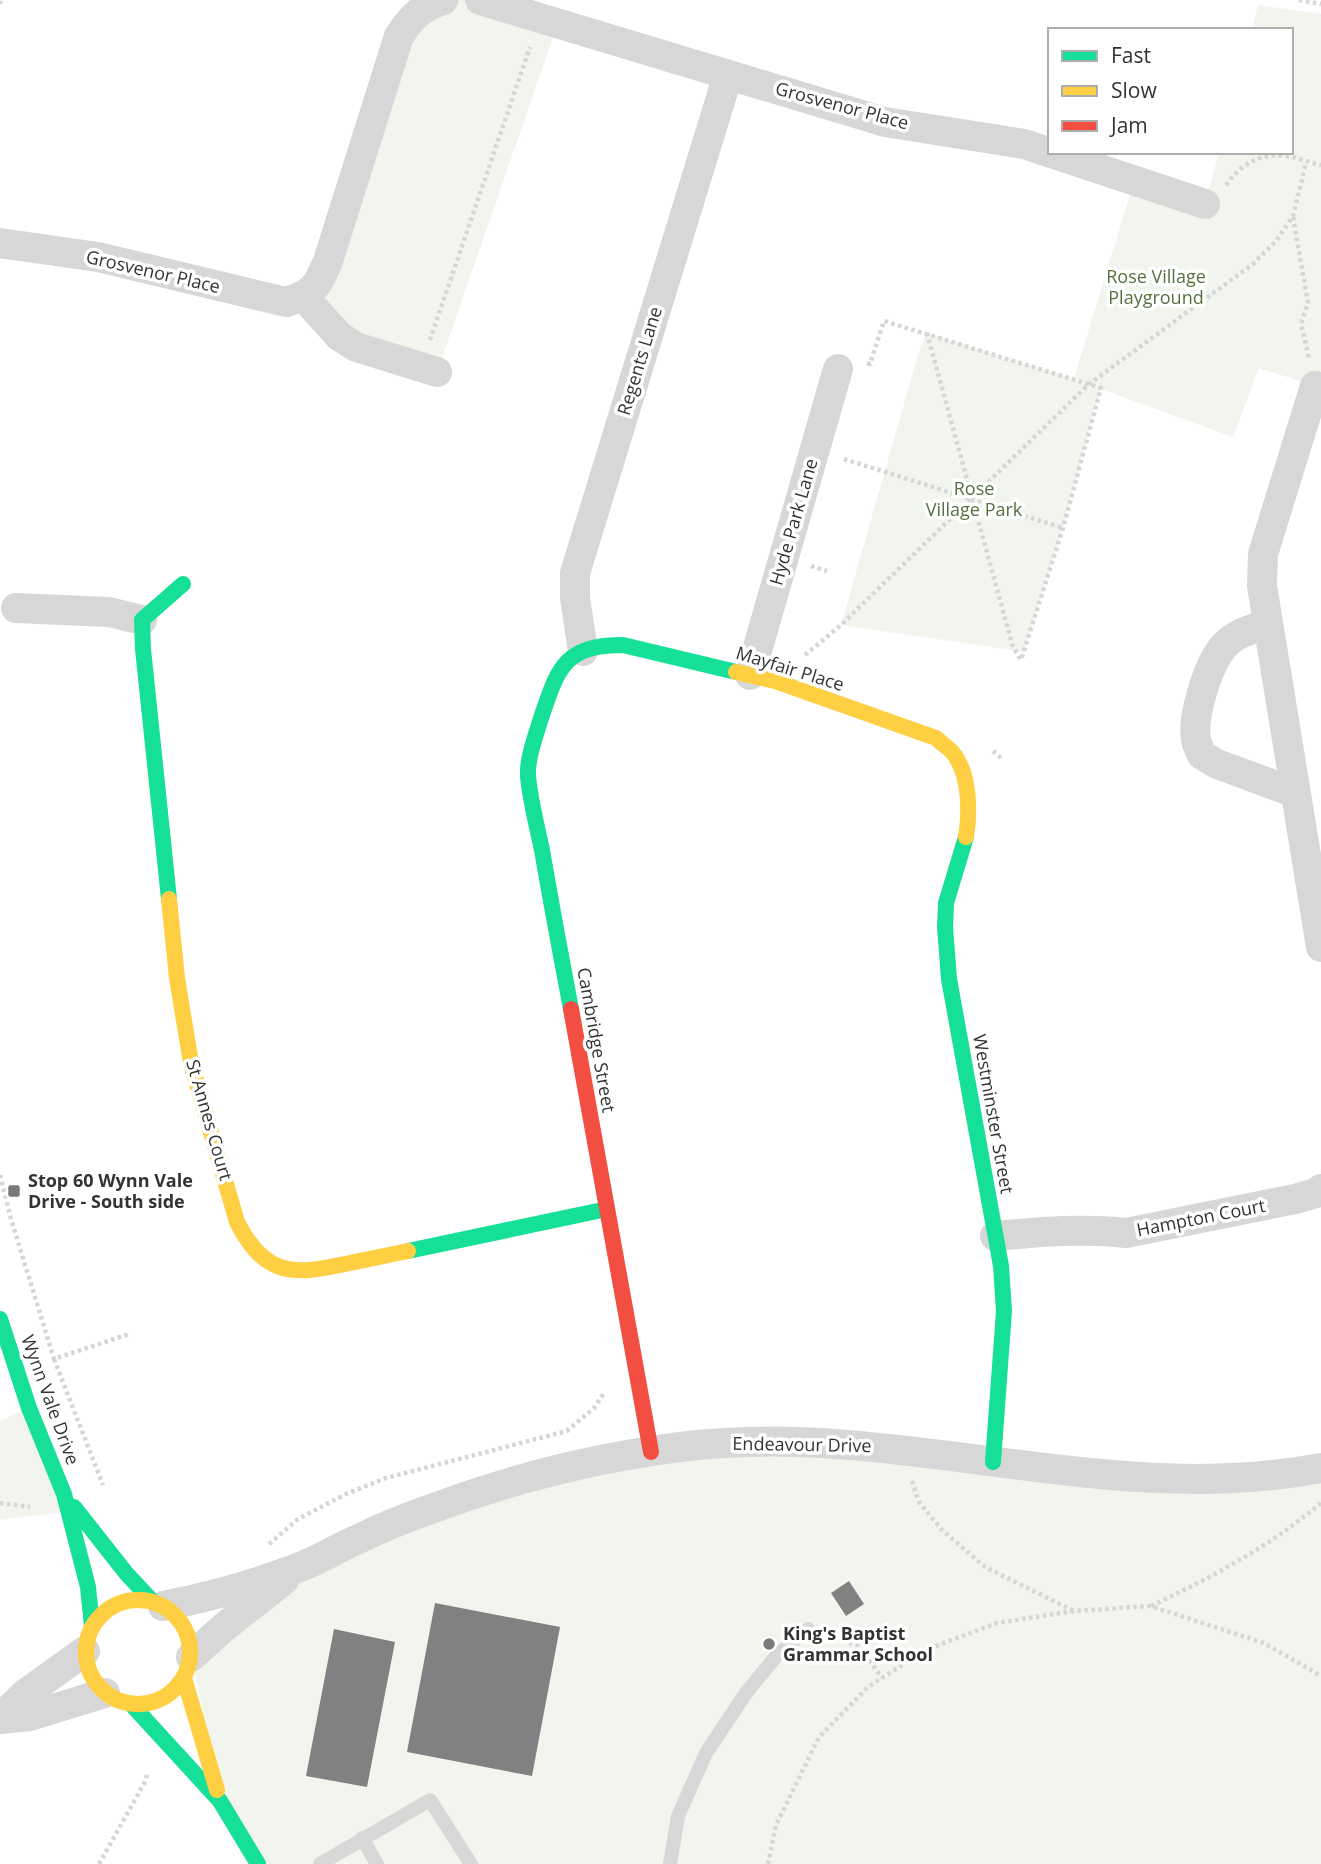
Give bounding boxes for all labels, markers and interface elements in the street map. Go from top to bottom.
legend [1048,28,1293,154]
text: Fast [1111,41,1151,69]
street label: Grosvenor Place [773,76,912,134]
text: Slow [1111,76,1157,104]
text: Jam [1109,111,1148,139]
street label: Grosvenor Place [84,244,223,298]
park label: Rose Village Playground [1106,264,1206,309]
street label: Regents Lane [611,303,667,418]
street label: Hyde Park Lane [763,455,823,588]
park label: Rose Village Park [926,476,1023,521]
street label: Mayfair Place [733,640,847,696]
street label: Cambridge Street [572,965,622,1114]
street label: Westminster Street [968,1032,1020,1195]
street label: St Annes Court [181,1056,239,1183]
place label: Stop 60 Wynn Vale Drive - South side [28,1168,193,1213]
marker: Stop 60 Wynn Vale Drive - South side [6,1183,22,1199]
street label: Hampton Court [1134,1193,1267,1241]
street label: Wynn Vale Drive [16,1331,86,1468]
street label: Endeavour Drive [732,1431,872,1457]
place label: King's Baptist Grammar School [783,1621,933,1666]
marker: King's Baptist Grammar School [761,1636,777,1652]

